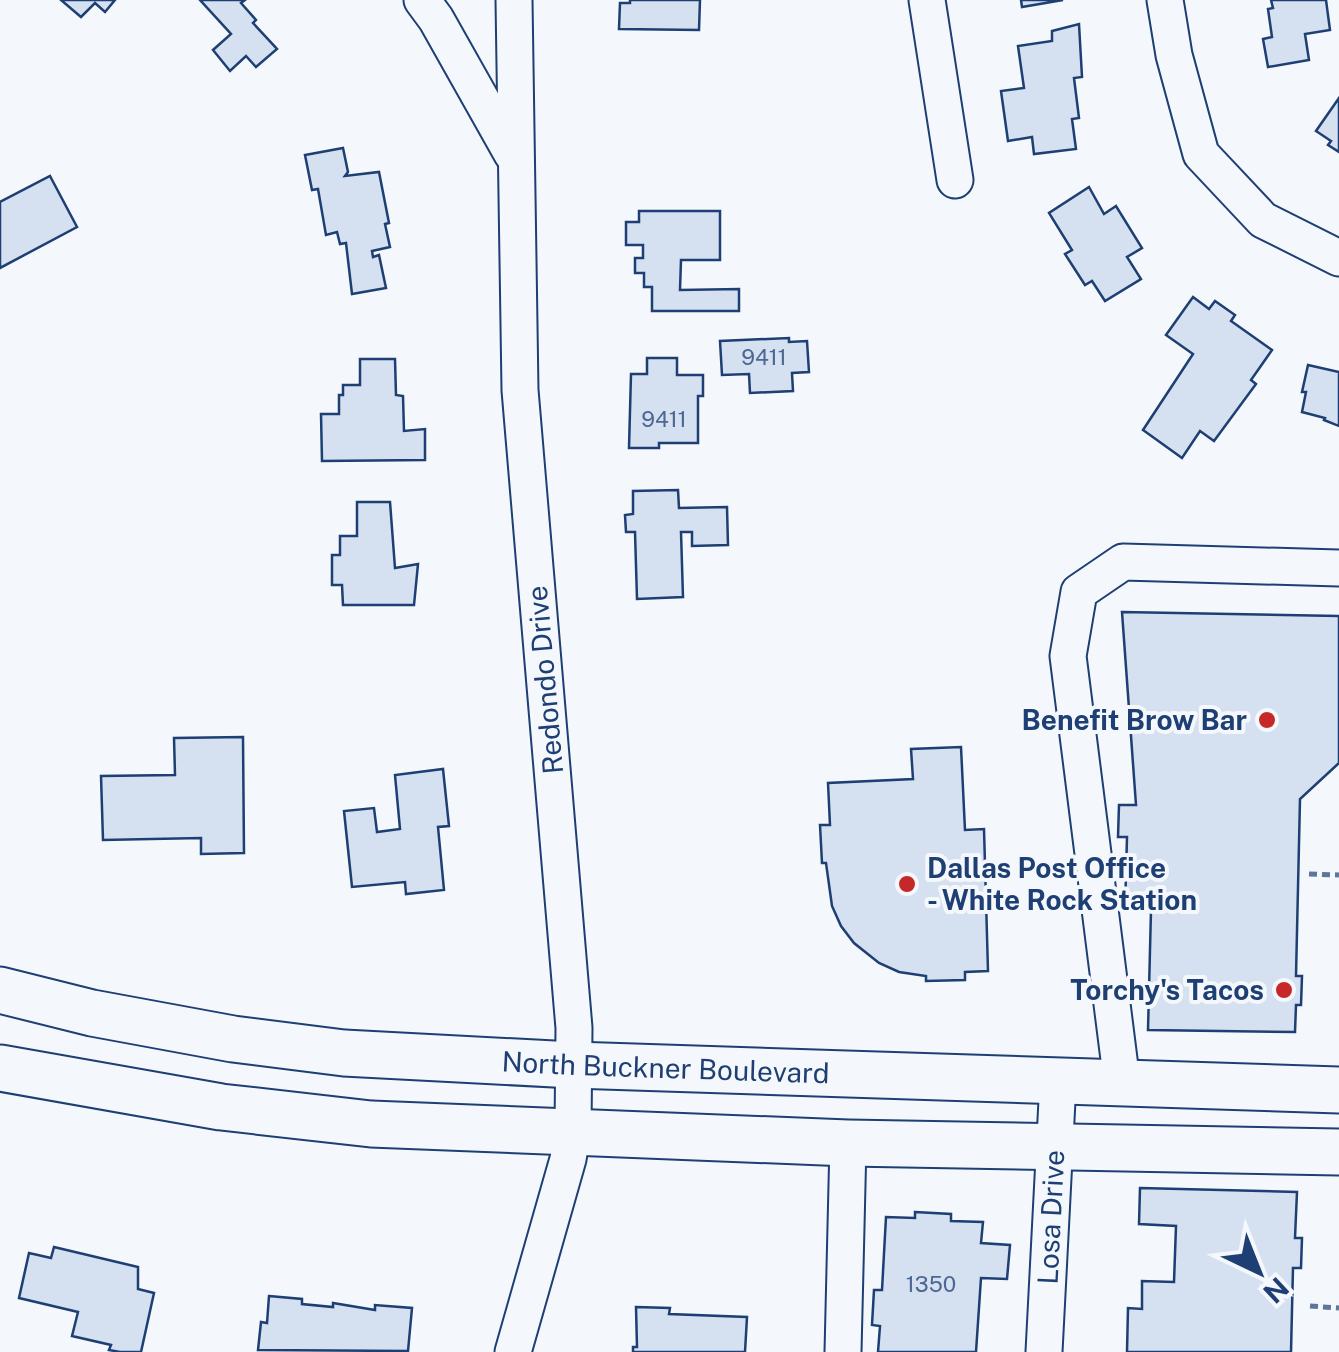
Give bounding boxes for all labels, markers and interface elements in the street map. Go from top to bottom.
house number: 9411 [741,344,787,370]
house number: 9411 [641,406,687,432]
street label: Redondo Drive [520,584,569,776]
place label: Benefit Brow Bar [1021,703,1247,736]
marker: Benefit Brow Bar [1256,709,1278,731]
place label: Dallas Post Office - White Rock Station [927,851,1197,916]
marker: Dallas Post Office - White Rock Station [896,873,918,895]
place label: Torchy's Tacos [1070,973,1264,1006]
marker: Torchy's Tacos [1273,979,1295,1001]
street label: North Buckner Boulevard [501,1044,830,1089]
street label: Losa Drive [1031,1149,1070,1285]
north arrow [1209,1222,1309,1322]
house number: 1350 [906,1271,956,1297]
text: N [1257,1271,1296,1310]

